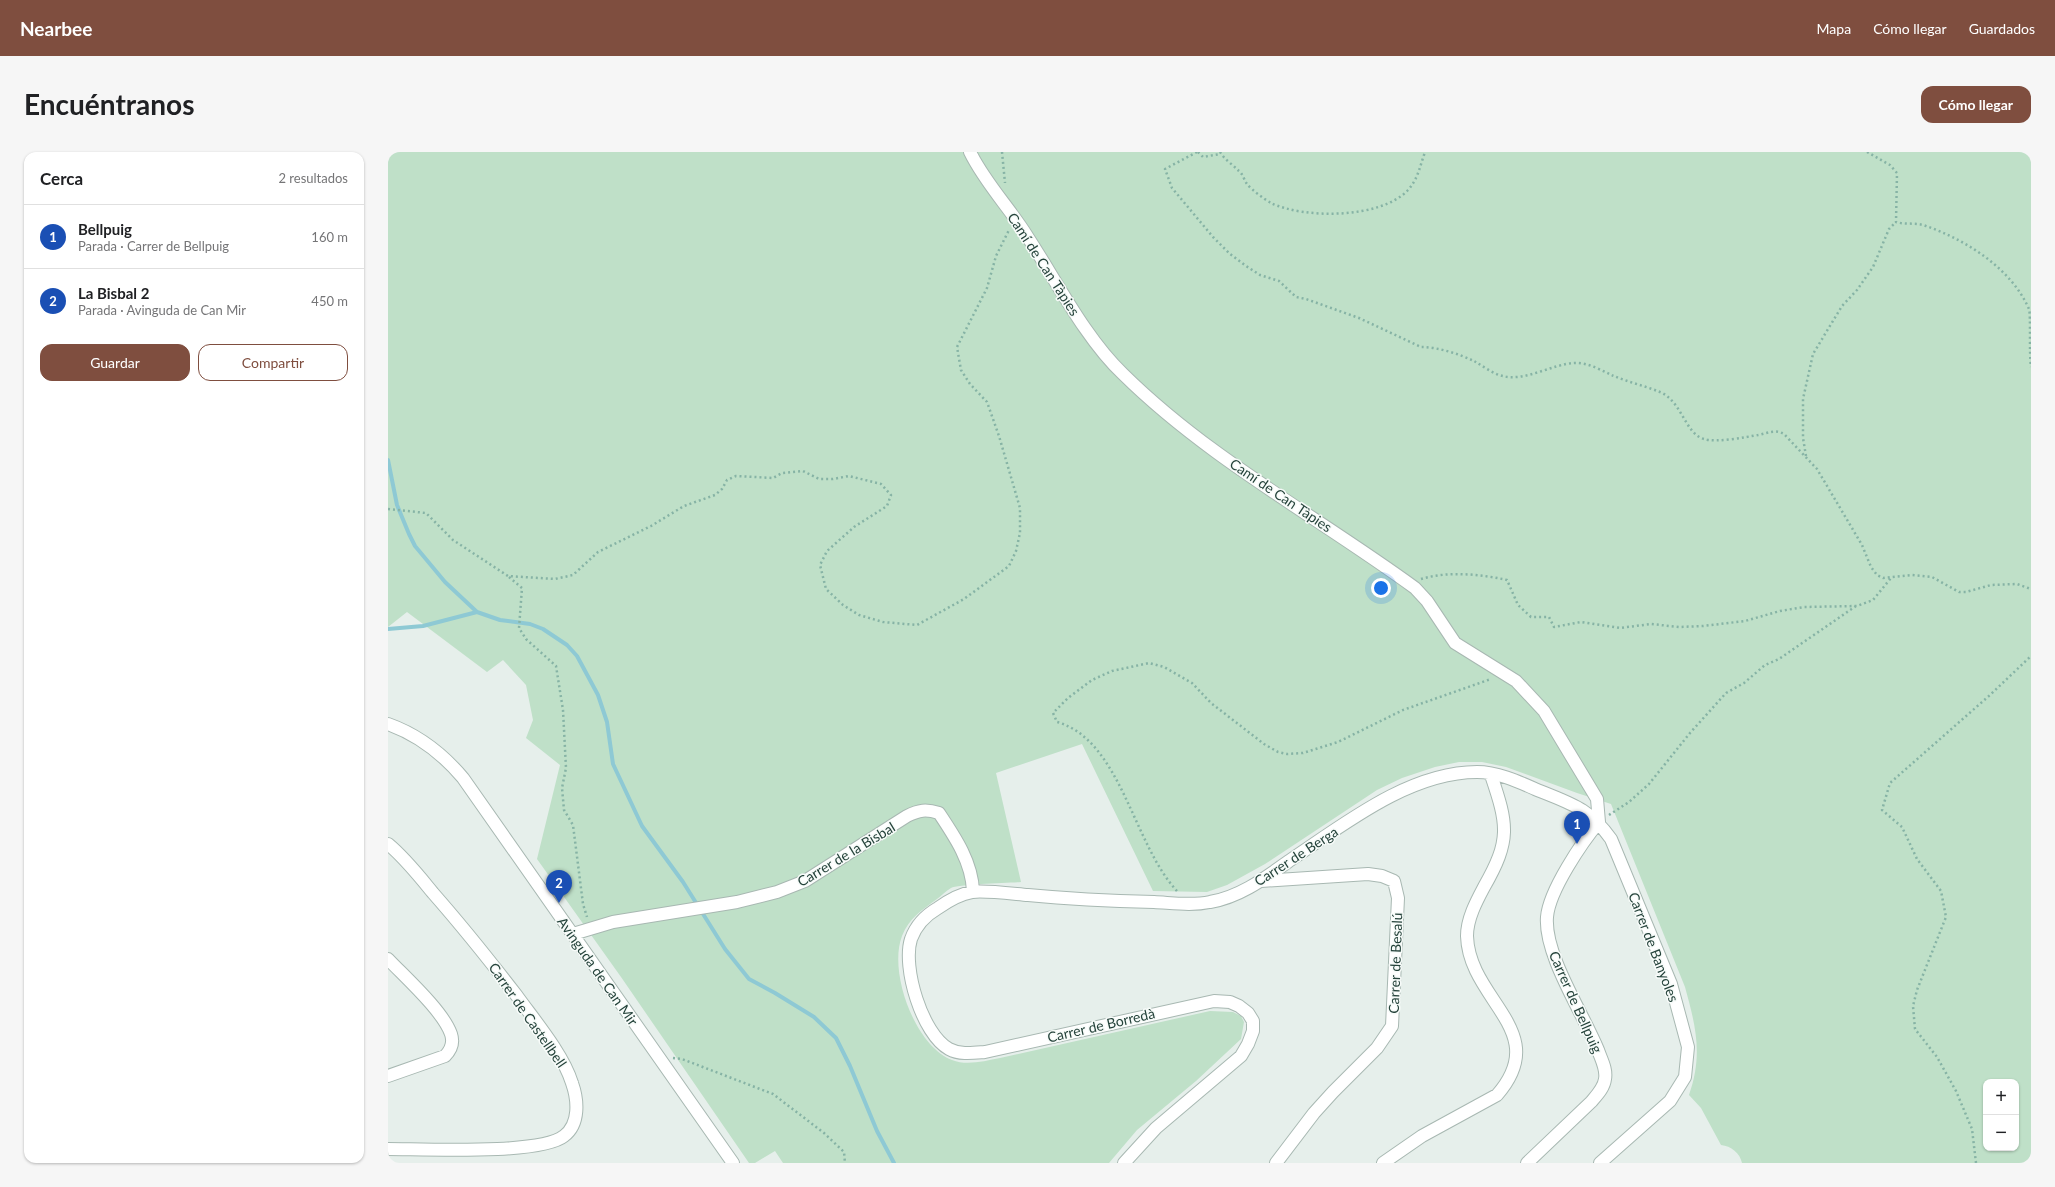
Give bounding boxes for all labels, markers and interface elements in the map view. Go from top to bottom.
text: Nearbee [20,17,92,40]
text: Mapa [1817,20,1851,37]
text: Cómo llegar [1873,20,1947,37]
text: Guardados [1969,20,2035,37]
button: Cómo llegar [1921,86,2031,123]
text: Encuéntranos [24,87,195,121]
text: Cerca [40,168,83,189]
text: 2 resultados [278,170,348,186]
street label: Camí de Can Tàpies [1004,209,1084,319]
text: Bellpuig [78,220,132,238]
text: 1 [49,229,57,245]
text: 160 m [311,229,348,245]
text: Parada · Carrer de Bellpuig [78,238,229,254]
text: La Bisbal 2 [78,284,149,302]
text: 2 [49,293,57,309]
text: 450 m [311,293,348,309]
text: Parada · Avinguda de Can Mir [78,302,246,318]
button: Guardar [40,344,190,381]
button: Compartir [198,344,348,381]
street label: Camí de Can Tàpies [1227,455,1335,535]
your location [1371,578,1391,598]
pin: 1 [1564,811,1590,844]
street label: Carrer de la Bisbal [794,818,898,890]
street label: Carrer de Berga [1251,823,1341,889]
pin: 2 [546,870,572,903]
street label: Carrer de Banyoles [1625,890,1683,1004]
street label: Carrer de Besalú [1385,912,1405,1014]
street label: Avinguda de Can Mir [554,913,642,1029]
street label: Carrer de Bellpuig [1546,948,1606,1056]
street label: Carrer de Castellbell [485,959,571,1071]
street label: Carrer de Borredà [1046,1004,1156,1046]
map controls [1983,1079,2019,1151]
button: + [1983,1079,2019,1115]
button: − [1983,1115,2019,1151]

